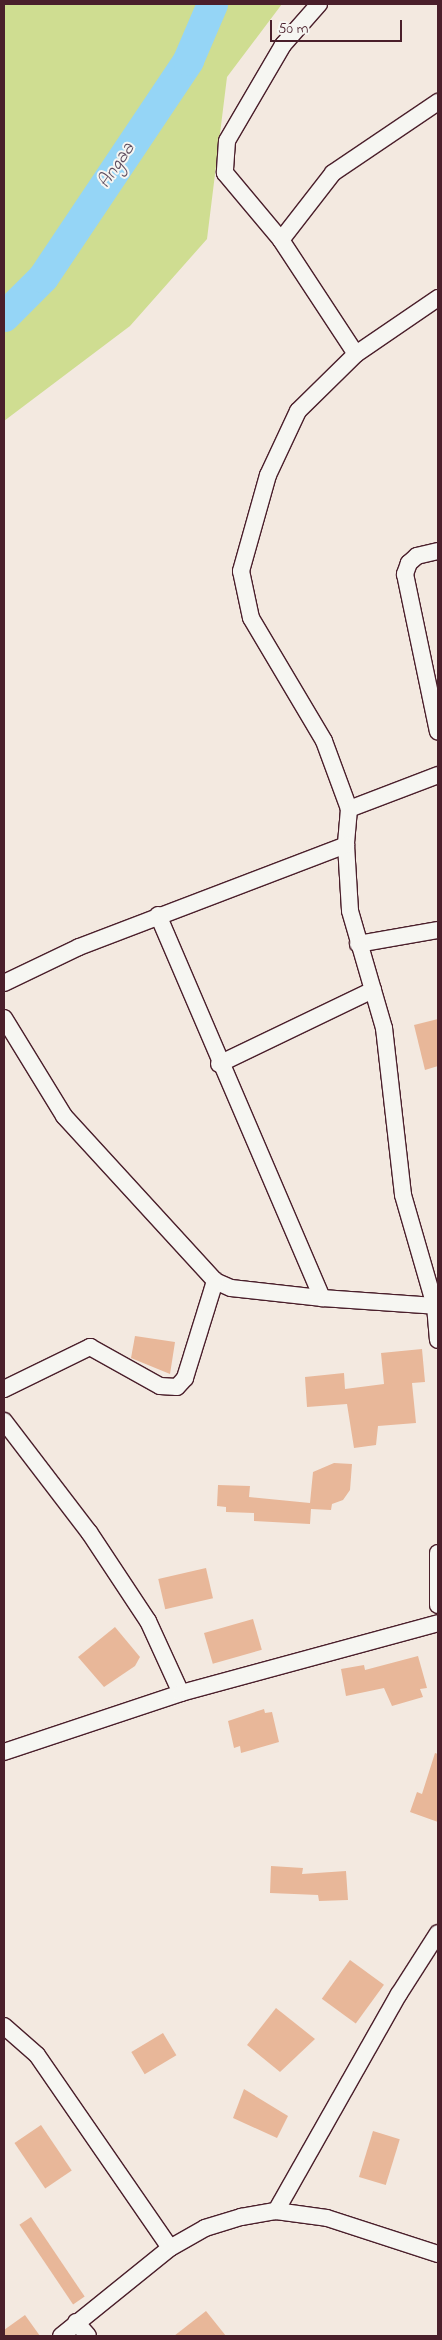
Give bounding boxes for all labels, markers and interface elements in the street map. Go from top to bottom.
scale bar [272,10,404,42]
text: 50 m [278,18,308,40]
water label: Angaa [94,139,140,193]

